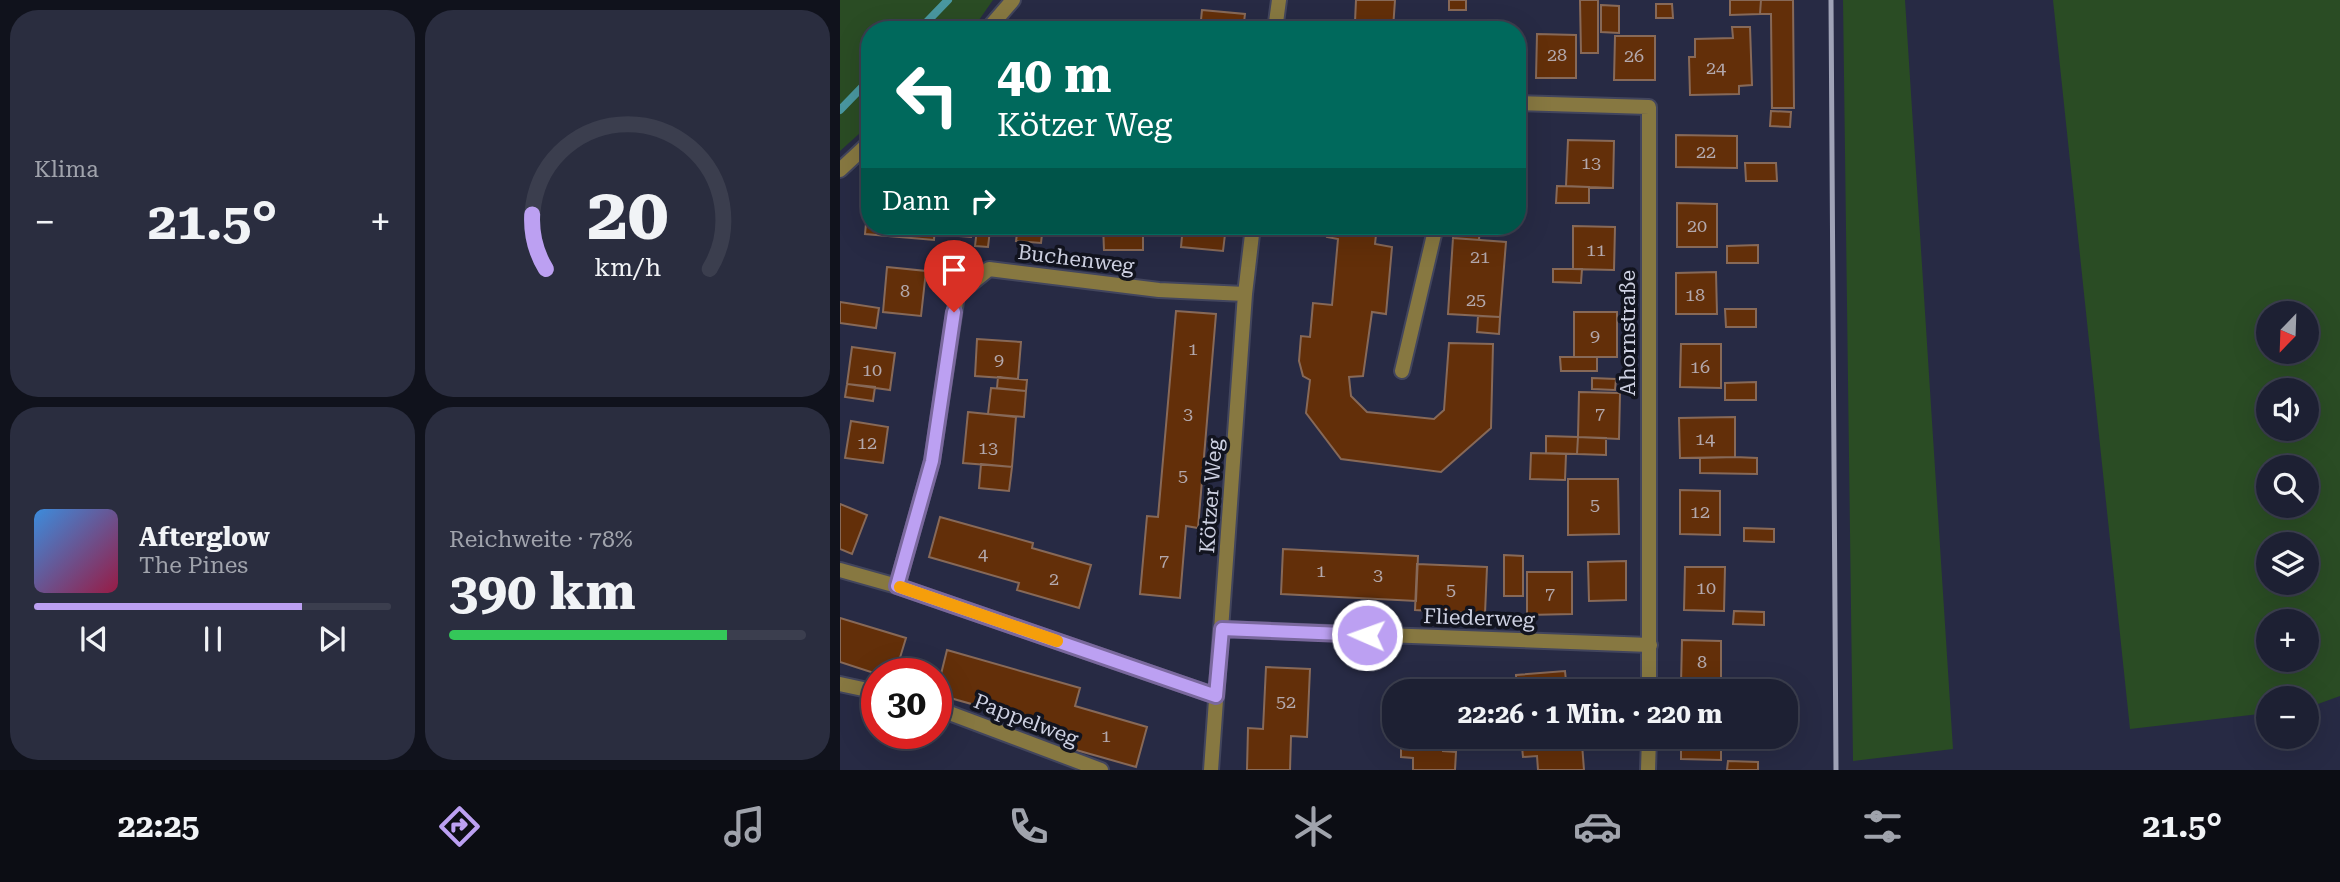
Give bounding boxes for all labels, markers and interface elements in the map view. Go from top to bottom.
house number: 28 [1547,44,1567,65]
house number: 26 [1624,45,1644,66]
text: 40 m [997,47,1112,104]
icon: left [882,49,973,140]
house number: 24 [1706,57,1726,78]
text: Kötzer Weg [997,106,1172,144]
house number: 22 [1696,141,1716,162]
house number: 13 [1581,152,1601,173]
text: Klima [34,156,99,183]
text: 20 [587,173,668,258]
icon: right [964,182,1002,220]
text: Dann [882,186,950,216]
text: 21.5° [148,191,277,252]
text: − [34,200,55,244]
text: + [370,200,391,244]
house number: 20 [1687,215,1707,236]
house number: 11 [1586,239,1606,260]
pin [924,240,984,312]
street label: Buchenweg [1016,240,1136,278]
house number: 21 [1470,246,1490,267]
icon: arrive [935,251,973,289]
text: km/h [594,253,661,282]
street label: Ahornstraße [1616,270,1640,396]
house number: 8 [900,280,910,301]
house number: 18 [1685,284,1705,305]
house number: 25 [1466,289,1486,310]
north arrow [2256,301,2319,364]
map controls [2256,301,2319,749]
house number: 9 [1590,325,1600,346]
house number: 1 [1188,338,1198,359]
house number: 9 [994,349,1004,370]
house number: 16 [1690,356,1710,377]
house number: 10 [862,359,882,380]
button: sound [2256,378,2319,441]
house number: 3 [1183,403,1193,424]
house number: 7 [1595,403,1605,424]
house number: 14 [1695,428,1715,449]
house number: 12 [857,432,877,453]
house number: 13 [978,437,998,458]
street label: Kötzer Weg [1195,438,1227,554]
button: search [2256,455,2319,518]
house number: 5 [1178,465,1188,486]
house number: 5 [1590,494,1600,515]
house number: 12 [1690,501,1710,522]
text: Afterglow [139,522,270,552]
text: Reichweite · 78% [449,526,633,553]
button: layers [2256,532,2319,595]
house number: 4 [978,543,988,564]
house number: 7 [1159,550,1169,571]
text: The Pines [139,552,248,579]
house number: 1 [1316,560,1326,581]
text: 390 km [449,561,636,622]
house number: 3 [1373,564,1383,585]
house number: 2 [1049,568,1059,589]
house number: 10 [1696,577,1716,598]
house number: 5 [1446,579,1456,600]
house number: 7 [1545,583,1555,604]
position arrow [1330,598,1404,672]
street label: Fliederweg [1423,604,1535,632]
button: + [2256,609,2319,672]
icon: previous [75,620,113,658]
icon: pause [194,620,232,658]
icon: next [313,620,351,658]
house number: 8 [1697,651,1707,672]
speed limit sign: 30 [861,658,952,749]
button: − [2256,686,2319,749]
street label: Pappelweg [970,689,1082,751]
house number: 52 [1276,691,1296,712]
text: 22:26 · 1 Min. · 220 m [1458,699,1722,729]
house number: 1 [1101,725,1111,746]
icon: directions [435,802,484,851]
icon: music [720,802,769,851]
icon: phone [1004,802,1053,851]
icon: climate [1289,802,1338,851]
icon: car [1573,802,1622,851]
icon: filters [1858,802,1907,851]
text: 22:25 [118,807,199,845]
text: 21.5° [2142,807,2222,845]

